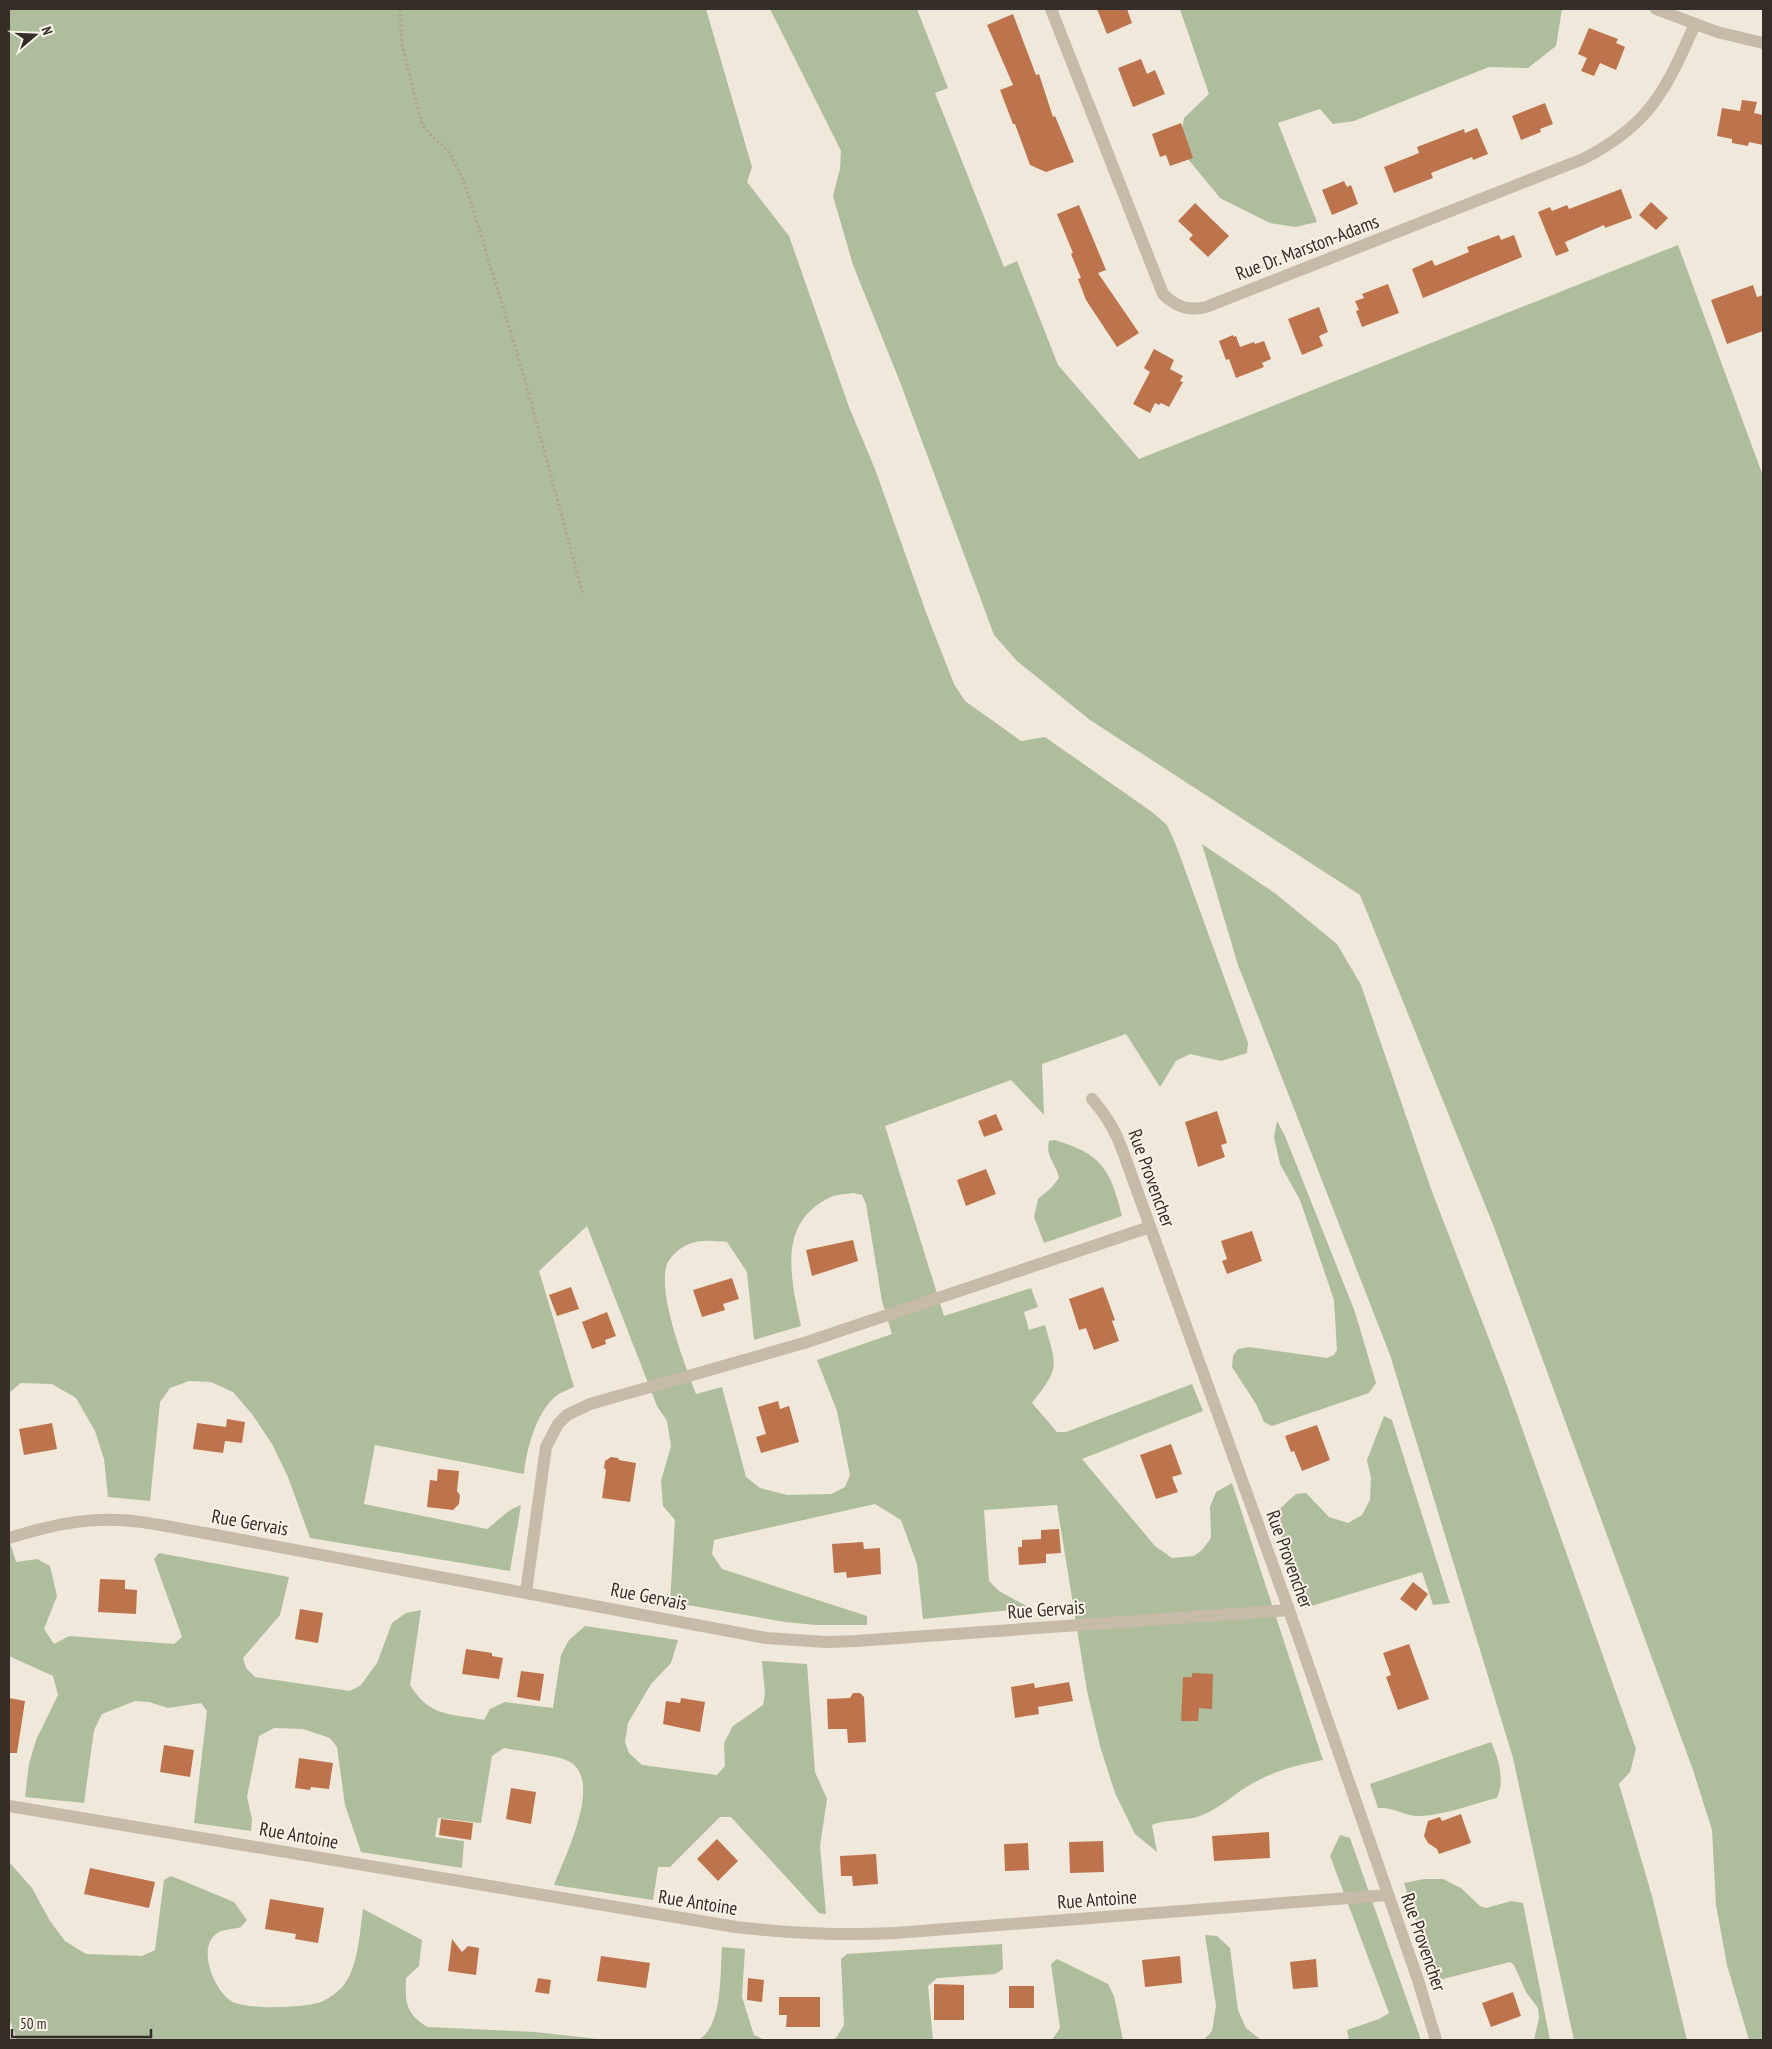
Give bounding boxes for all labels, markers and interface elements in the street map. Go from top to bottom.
north arrow [10,10,60,60]
text: N [38,24,57,37]
street label: Rue Dr. Marston-Adams [1232,209,1382,285]
street label: Rue Provencher [1123,1126,1181,1231]
street label: Rue Gervais [210,1503,290,1541]
street label: Rue Provencher [1261,1507,1319,1612]
street label: Rue Gervais [609,1577,689,1615]
street label: Rue Gervais [1007,1594,1085,1624]
street label: Rue Antoine [258,1816,340,1854]
street label: Rue Antoine [657,1884,739,1920]
street label: Rue Antoine [1056,1884,1138,1914]
street label: Rue Provencher [1396,1890,1452,1995]
scale bar [12,2006,151,2038]
text: 50 m [20,2014,46,2033]

